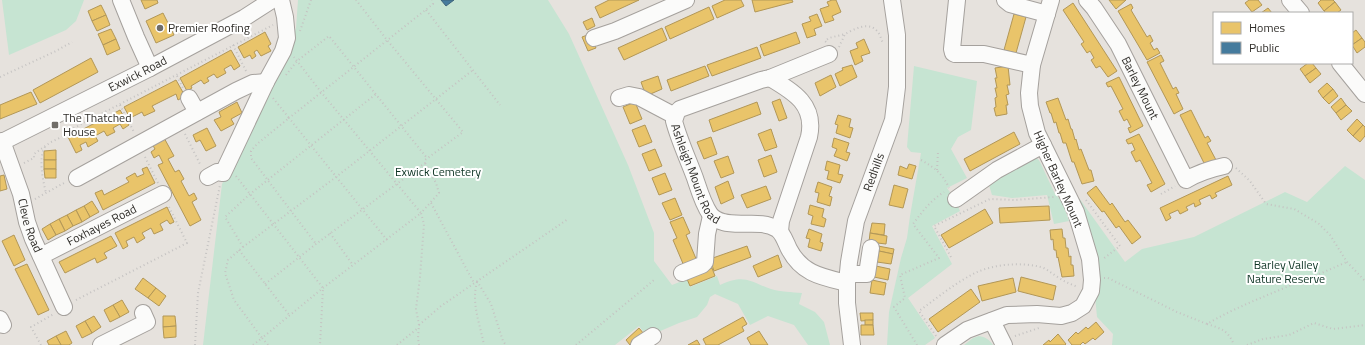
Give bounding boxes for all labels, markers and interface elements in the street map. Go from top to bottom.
legend [1213,12,1353,64]
place label: Premier Roofing [168,18,250,37]
text: Homes [1249,18,1285,37]
marker: Premier Roofing [155,23,165,33]
text: Public [1249,38,1279,57]
street label: Exwick Road [105,51,170,96]
street label: Barley Mount [1117,53,1164,123]
place label: The Thatched House [63,108,132,141]
marker: The Thatched House [50,120,60,130]
street label: Ashleigh Mount Road [666,121,724,229]
street label: Higher Barley Mount [1029,127,1089,231]
street label: Redhills [858,150,889,194]
park label: Exwick Cemetery [395,162,481,181]
street label: Cleve Road [13,197,48,255]
street label: Foxhayes Road [63,199,140,250]
park label: Barley Valley Nature Reserve [1247,255,1325,288]

